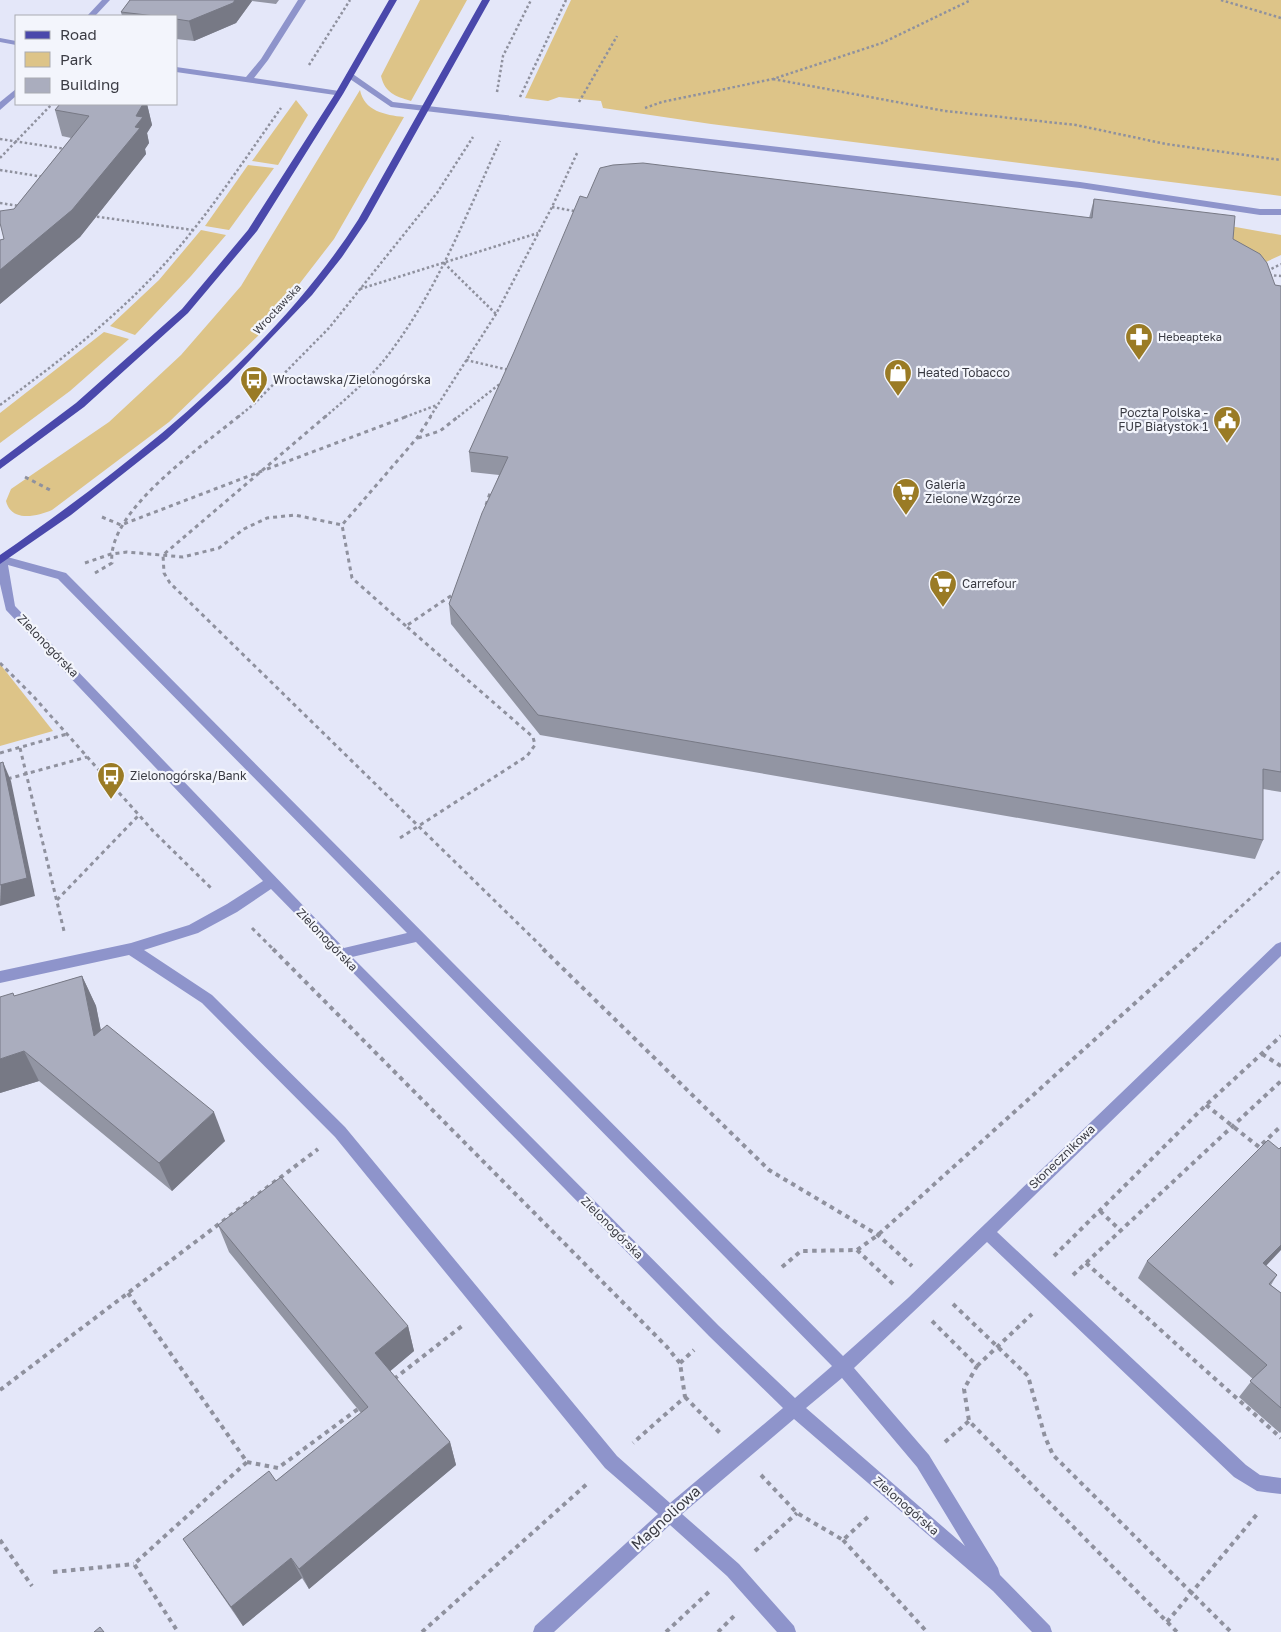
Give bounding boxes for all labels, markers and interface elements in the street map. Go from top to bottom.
legend [15,15,178,105]
text: Road [60,25,97,43]
text: Park [60,50,93,68]
text: Building [60,75,120,93]
street label: Wrocławska [250,281,303,337]
pharmacy icon: Hebeapteka [1124,322,1154,361]
place label: Hebeapteka [1158,330,1222,343]
shop icon: Heated Tobacco [883,358,913,397]
bus stop icon: Wrocławska/Zielonogórska [239,365,269,404]
place label: Heated Tobacco [917,365,1010,380]
place label: Wrocławska/Zielonogórska [273,372,431,387]
place label: Poczta Polska - FUP Białystok 1 [1118,405,1208,434]
public building icon: Poczta Polska - FUP Białystok 1 [1212,405,1242,444]
supermarket icon: Galeria Zielone Wzgórze [891,477,921,516]
place label: Galeria Zielone Wzgórze [925,477,1021,506]
supermarket icon: Carrefour [928,569,958,608]
place label: Carrefour [962,576,1017,591]
street label: Zielonogórska [15,611,82,680]
bus stop icon: Zielonogórska/Bank [96,761,126,800]
place label: Zielonogórska/Bank [130,768,247,783]
street label: Zielonogórska [294,905,361,974]
street label: Słonecznikowa [1025,1121,1098,1192]
street label: Zielonogórska [578,1193,647,1262]
street label: Zielonogórska [870,1473,942,1538]
street label: Magnoliowa [627,1482,704,1553]

